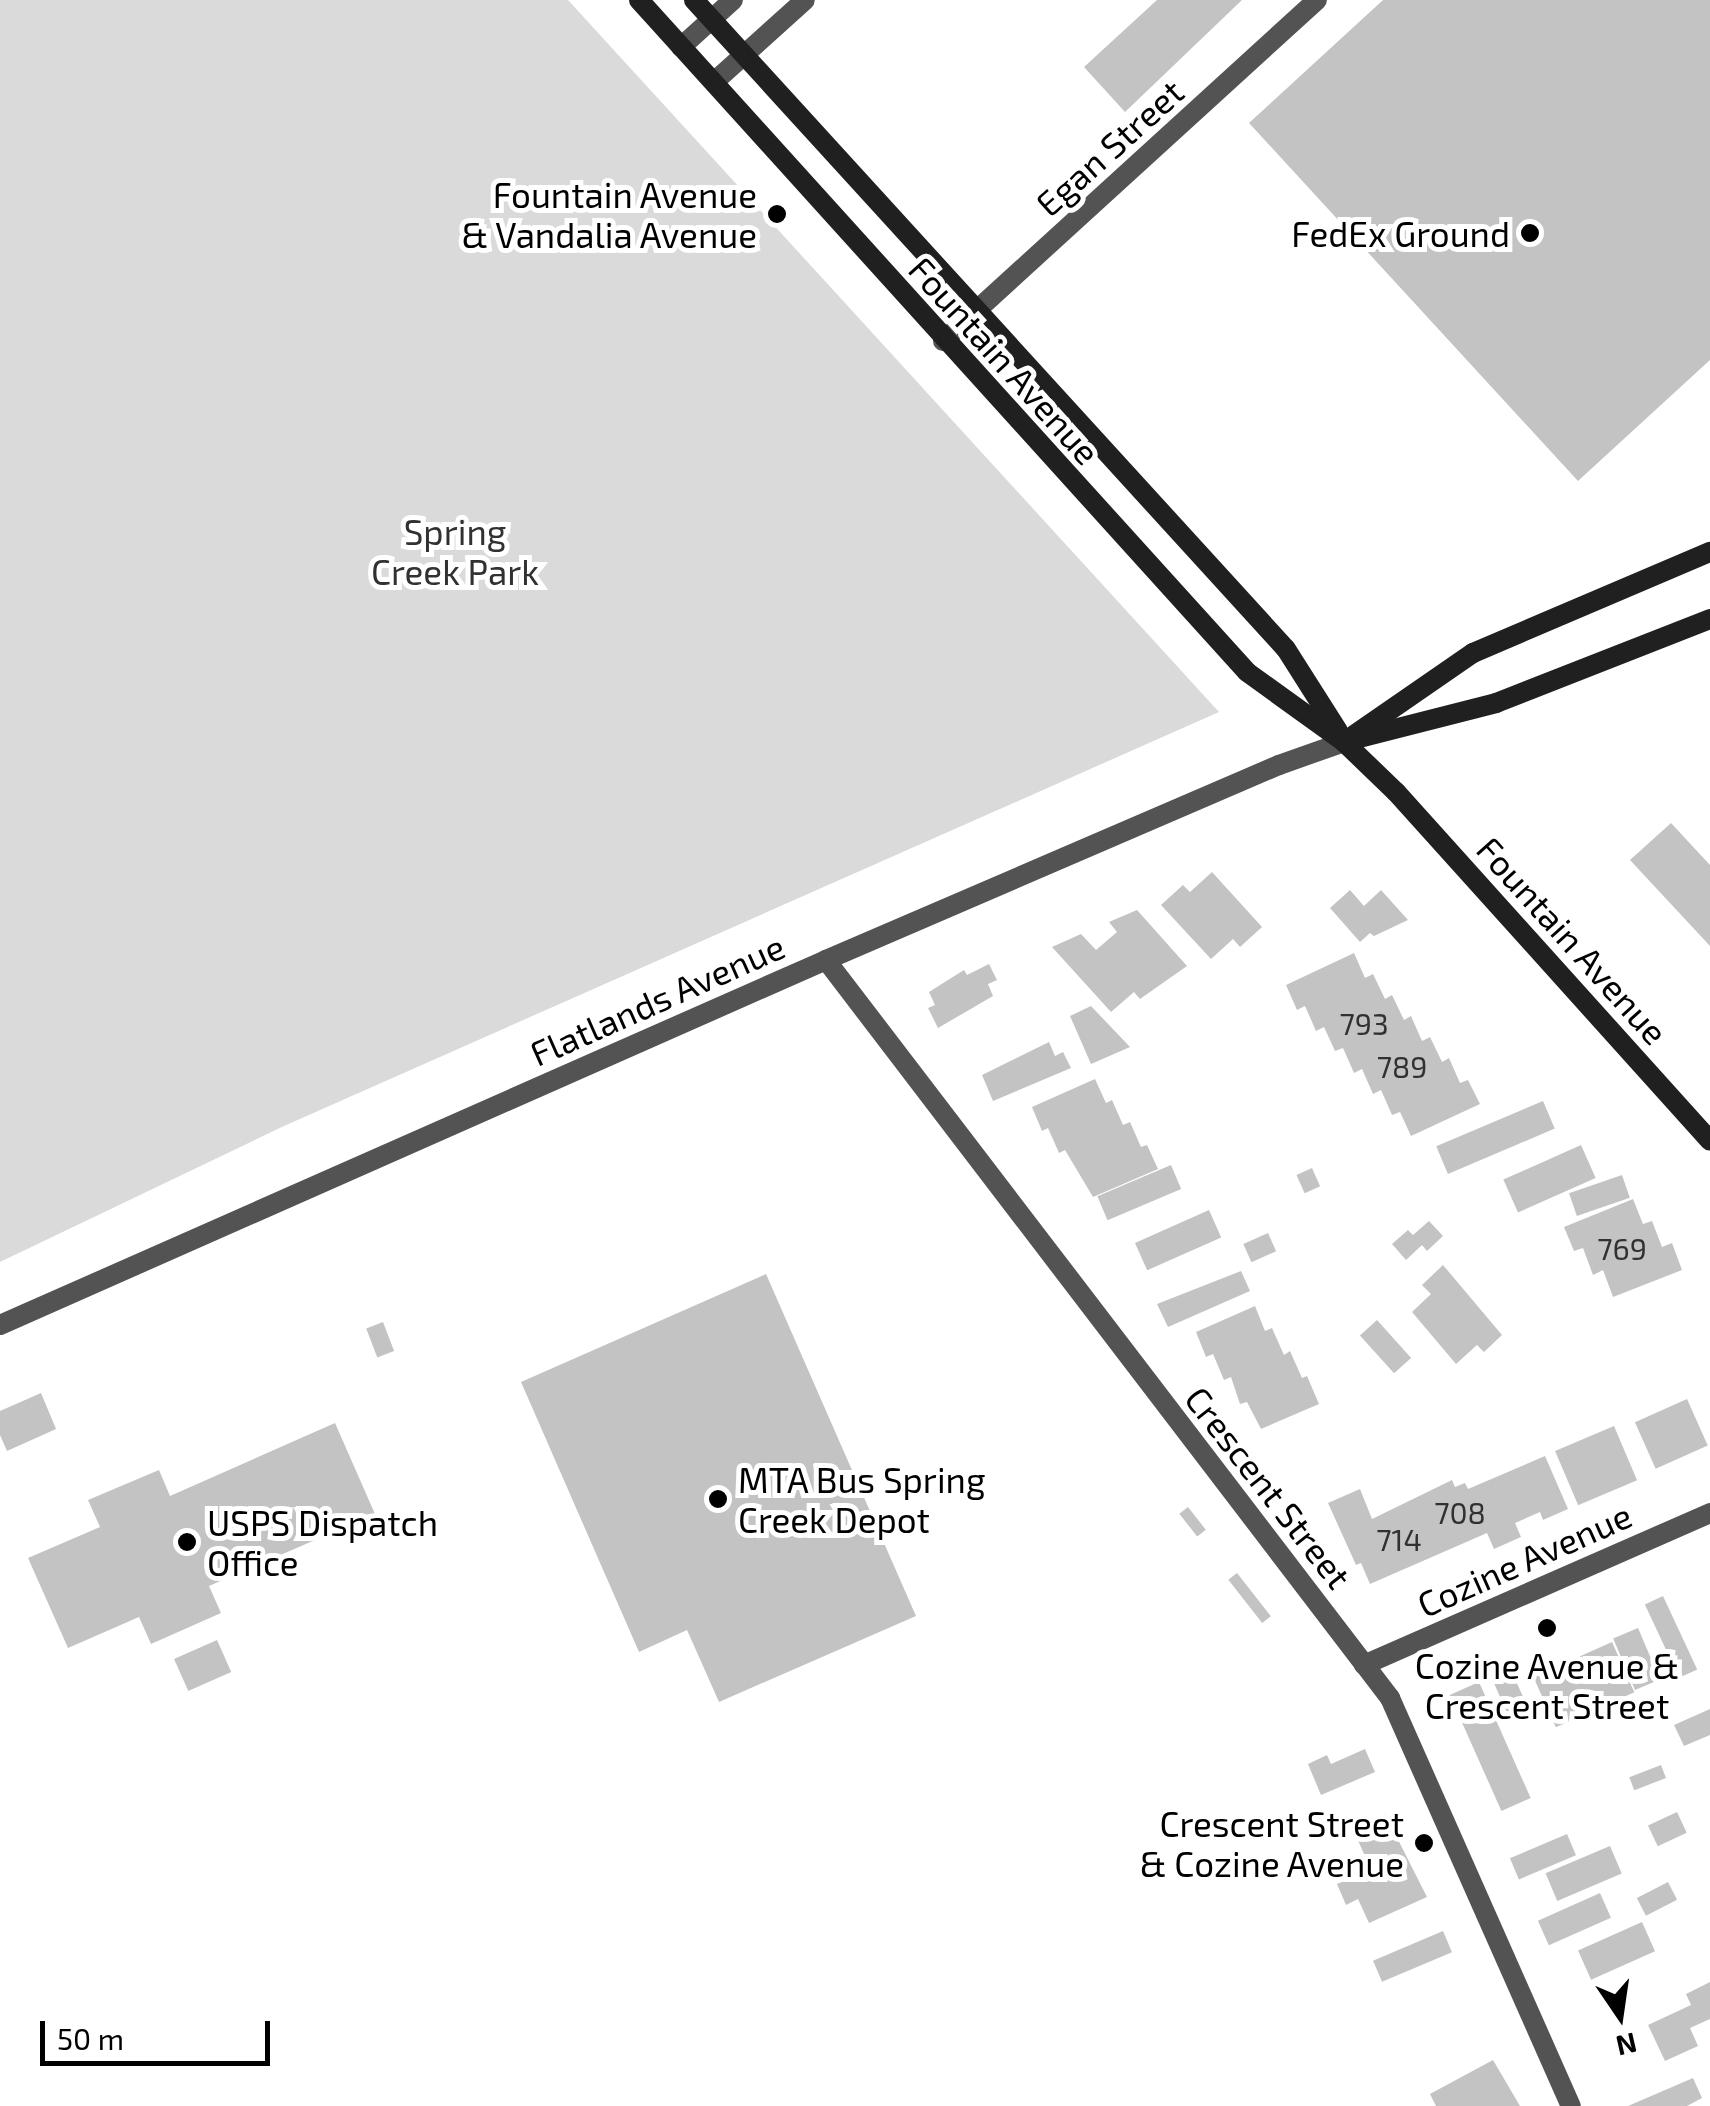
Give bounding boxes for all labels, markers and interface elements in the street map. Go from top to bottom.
street label: Egan Street [1027,70,1191,224]
place label: Fountain Avenue & Vandalia Avenue [460,173,757,255]
marker: Fountain Avenue & Vandalia Avenue [766,203,788,225]
place label: FedEx Ground [1291,212,1510,254]
marker: FedEx Ground [1519,222,1541,244]
street label: Fountain Avenue [901,247,1109,473]
park label: Spring Creek Park [371,510,539,592]
street label: Fountain Avenue [1469,827,1677,1053]
street label: Flatlands Avenue [523,924,791,1074]
house number: 793 [1339,1005,1389,1041]
house number: 789 [1377,1048,1427,1084]
house number: 769 [1597,1230,1647,1266]
street label: Crescent Street [1177,1378,1361,1596]
place label: MTA Bus Spring Creek Depot [738,1458,986,1540]
marker: MTA Bus Spring Creek Depot [707,1488,729,1510]
street label: Cozine Avenue [1410,1493,1638,1625]
house number: 708 [1434,1494,1486,1530]
place label: USPS Dispatch Office [207,1501,438,1583]
house number: 714 [1376,1521,1422,1557]
marker: USPS Dispatch Office [176,1531,198,1553]
marker: Cozine Avenue & Crescent Street [1536,1617,1558,1639]
place label: Cozine Avenue & Crescent Street [1414,1644,1680,1726]
place label: Crescent Street & Cozine Avenue [1139,1802,1404,1884]
marker: Crescent Street & Cozine Avenue [1413,1832,1435,1854]
north arrow [1570,1966,1670,2066]
scale bar [45,2001,275,2063]
text: 50 m [57,2020,124,2056]
text: N [1613,2026,1640,2064]

